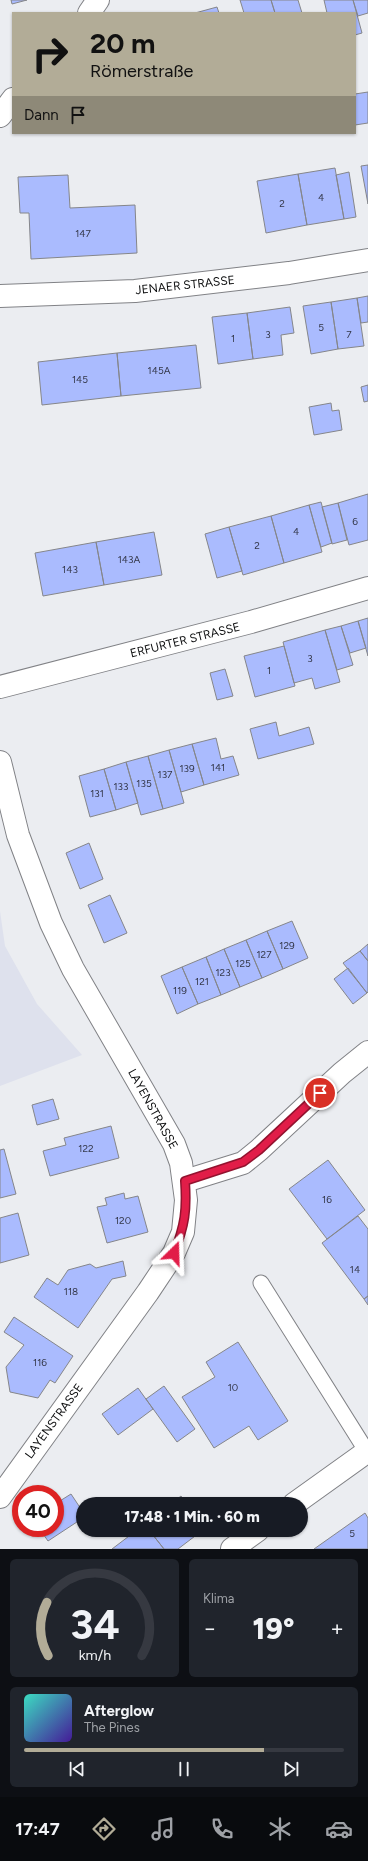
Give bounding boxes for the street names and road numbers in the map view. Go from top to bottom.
street label: JENAER STRASSE [135,273,235,297]
street label: ERFURTER STRASSE [129,620,241,660]
street label: LAYENSTRASSE [125,1067,181,1151]
street label: LAYENSTRASSE [22,1381,86,1461]

